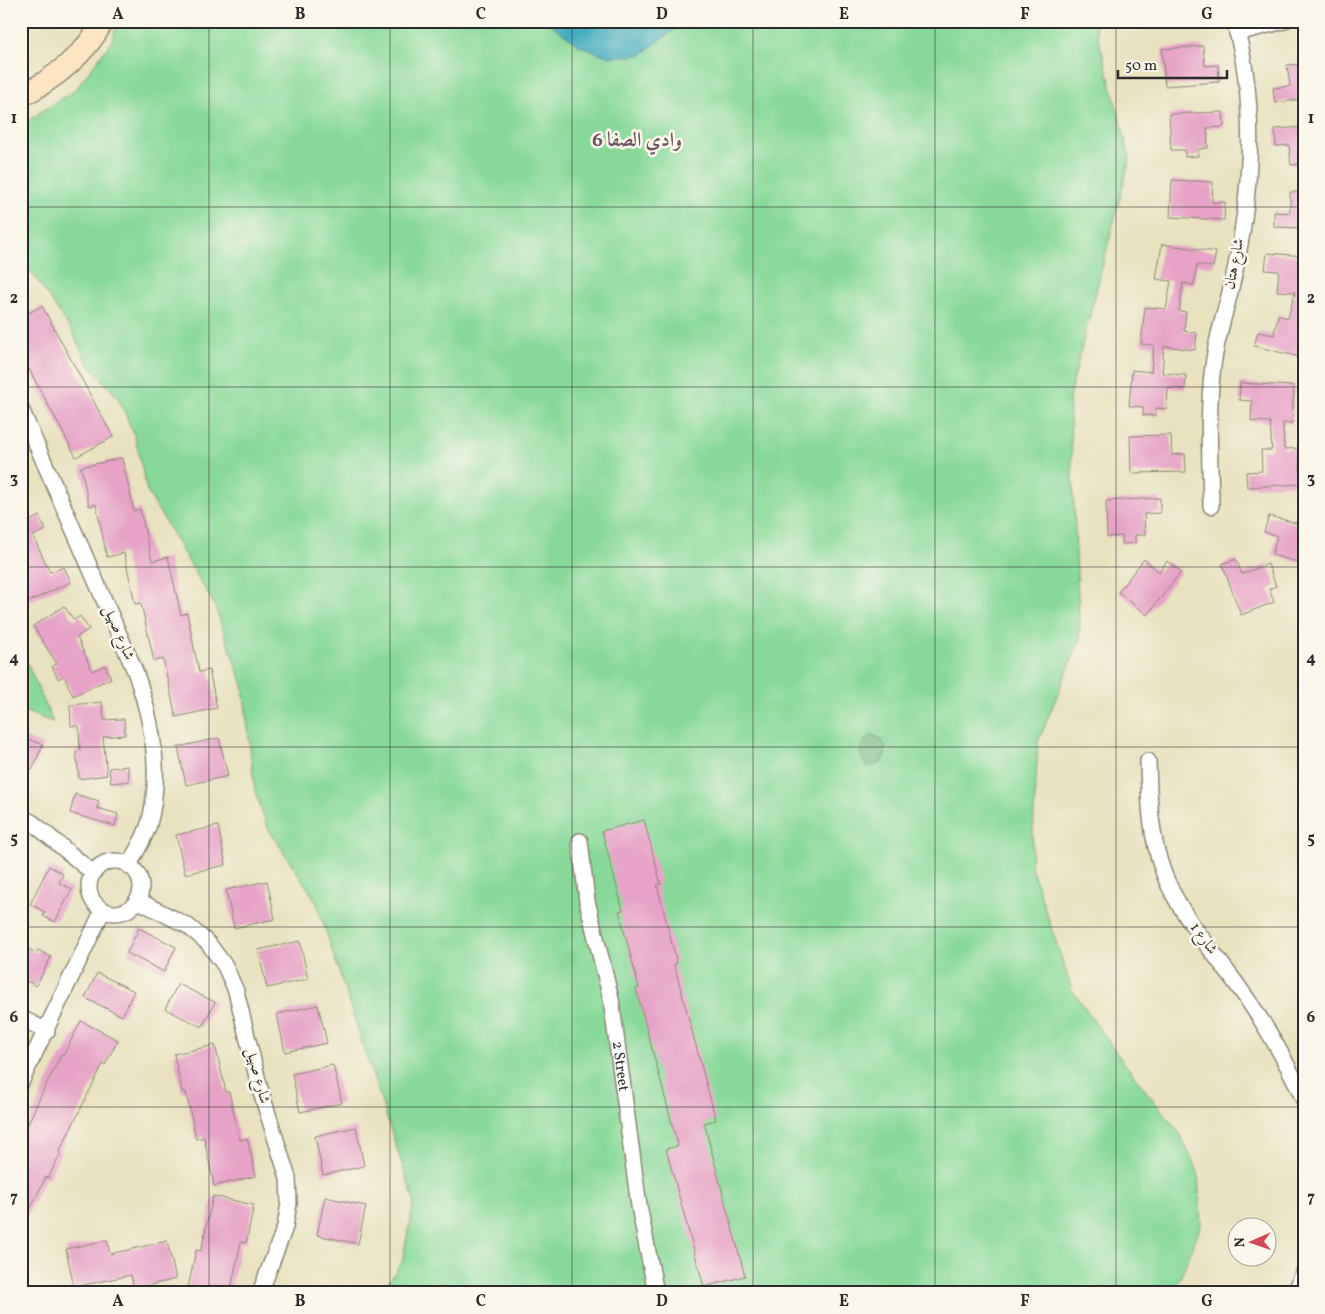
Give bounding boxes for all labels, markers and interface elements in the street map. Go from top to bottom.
text: A [112,4,124,26]
text: B [295,4,306,26]
text: C [476,4,486,26]
text: D [656,4,668,26]
text: E [839,4,849,26]
text: F [1020,4,1030,26]
text: G [1201,4,1213,26]
scale bar [1118,48,1226,80]
text: 50 m [1125,56,1157,77]
text: 1 [11,108,17,130]
text: 1 [1308,108,1314,130]
district label: وادي الصفا 6 [592,127,682,156]
street label: شارع هتان [1220,237,1251,291]
text: 2 [10,288,18,310]
text: 2 [1307,288,1315,310]
text: 3 [10,468,18,490]
text: 3 [1307,468,1315,490]
street label: شارع صهيل [96,603,139,664]
text: 4 [9,648,19,670]
text: 4 [1306,648,1316,670]
text: 5 [10,828,18,850]
text: 5 [1307,828,1315,850]
street label: شارع 1 [1183,919,1222,960]
text: 6 [10,1007,19,1029]
text: 6 [1307,1007,1316,1029]
street label: 2 Street [606,1040,634,1092]
street label: شارع صهيل [238,1046,275,1107]
text: 7 [10,1187,18,1209]
text: 7 [1307,1187,1315,1209]
north arrow [1228,1216,1278,1266]
text: N [1231,1237,1250,1248]
text: A [112,1291,124,1313]
text: B [295,1291,306,1313]
text: C [476,1291,486,1313]
text: D [656,1291,668,1313]
text: E [839,1291,849,1313]
text: F [1020,1291,1030,1313]
text: G [1201,1291,1213,1313]

